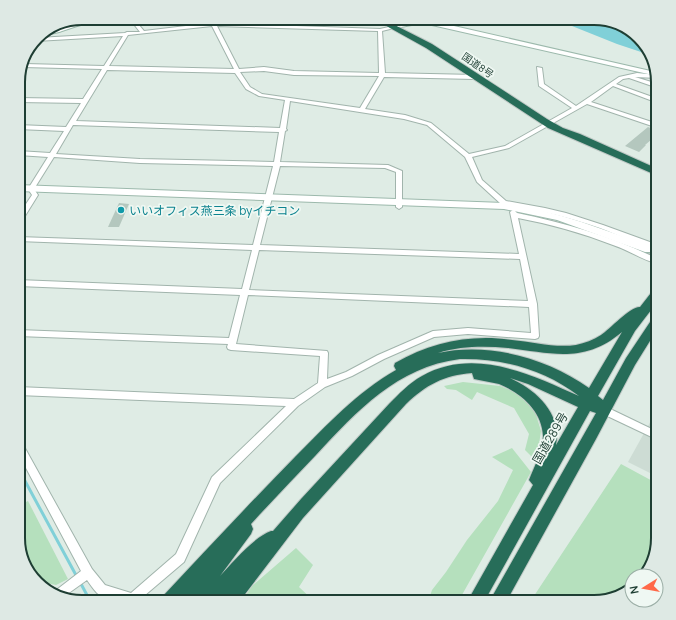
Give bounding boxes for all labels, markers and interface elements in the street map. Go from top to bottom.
street label: 国道8号 [459,49,497,81]
place label: いいオフィス燕三条 byイチコン [129,202,300,219]
marker: いいオフィス燕三条 byイチコン [116,205,126,215]
street label: 国道289号 [528,409,572,467]
north arrow [624,568,664,608]
text: N [626,585,642,595]

